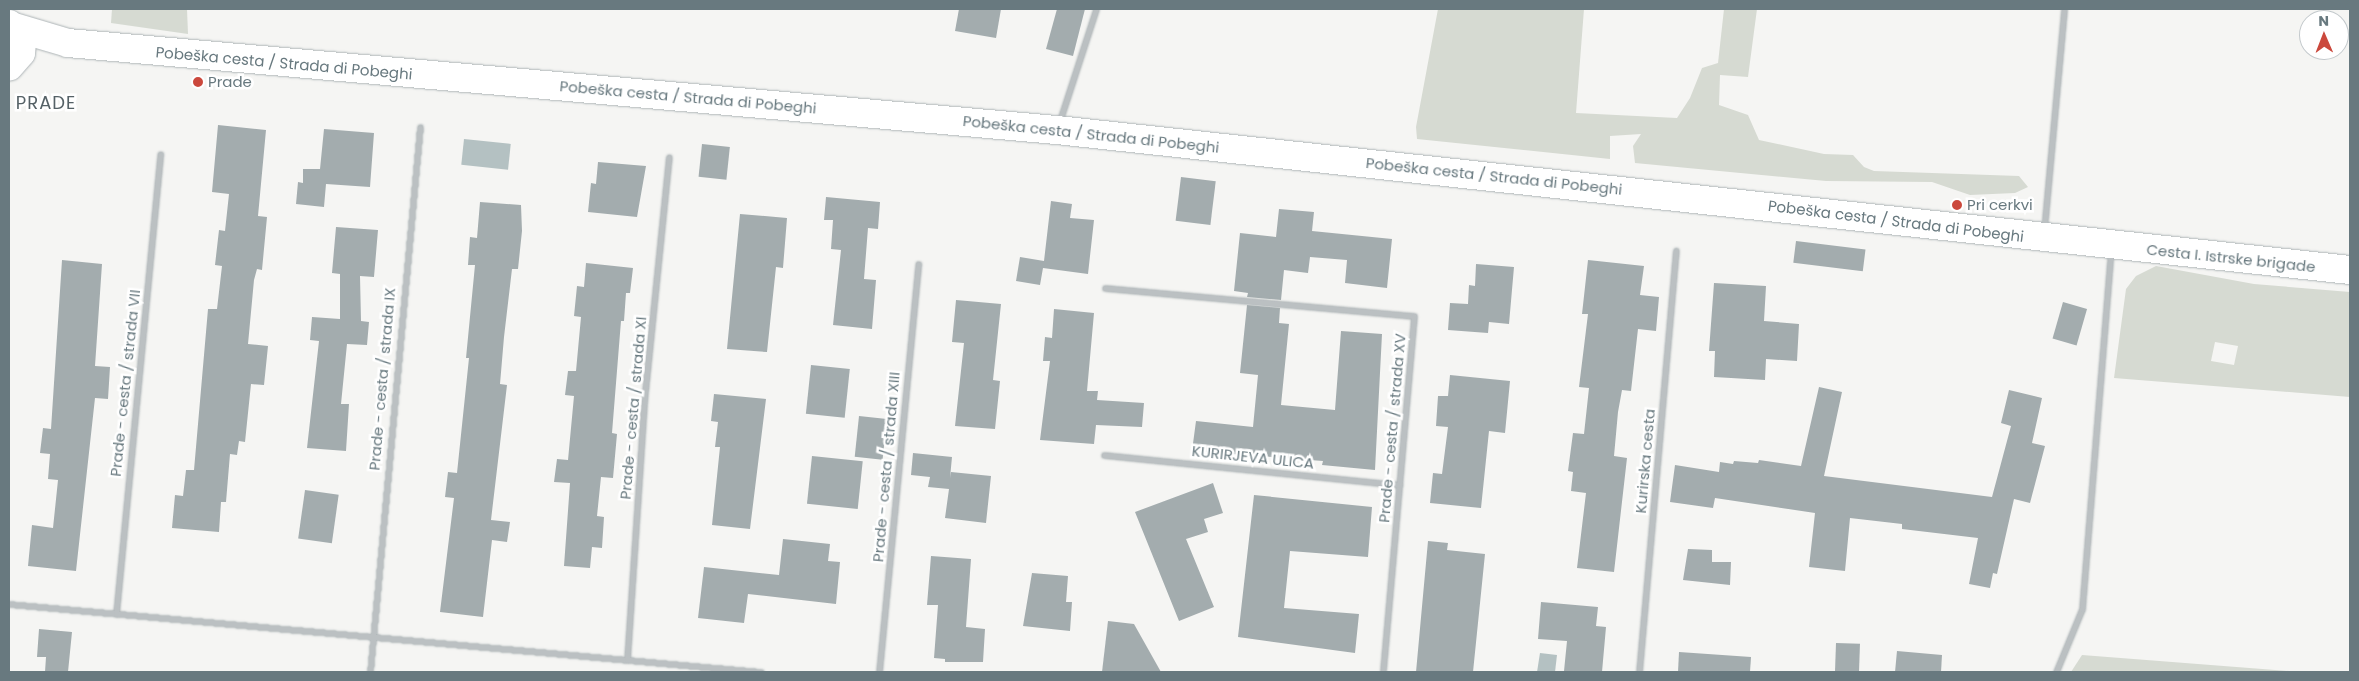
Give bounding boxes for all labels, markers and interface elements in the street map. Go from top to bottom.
north arrow [2299,10,2349,60]
text: N [2318,11,2329,31]
street label: Pobeška cesta / Strada di Pobeghi [155,43,413,83]
place label: Prade [208,73,252,91]
marker: Prade [192,76,204,88]
street label: Pobeška cesta / Strada di Pobeghi [559,77,817,117]
district label: PRADE [15,92,77,114]
street label: Pobeška cesta / Strada di Pobeghi [962,112,1220,156]
street label: Pobeška cesta / Strada di Pobeghi [1365,154,1623,198]
street label: Pobeška cesta / Strada di Pobeghi [1767,196,2025,246]
place label: Pri cerkvi [1967,196,2033,214]
marker: Pri cerkvi [1951,199,1963,211]
street label: Cesta I. Istrske brigade [2146,240,2316,276]
street label: Prade - cesta / strada IX [365,287,399,471]
street label: Prade - cesta / strada VII [106,289,144,477]
street label: Prade - cesta / strada XI [616,316,650,500]
street label: Prade - cesta / strada XV [1375,333,1409,523]
street label: Prade - cesta / strada XIII [869,371,903,563]
street label: Kurirska cesta [1631,408,1659,514]
street label: KURIRJEVA ULICA [1191,442,1315,472]

